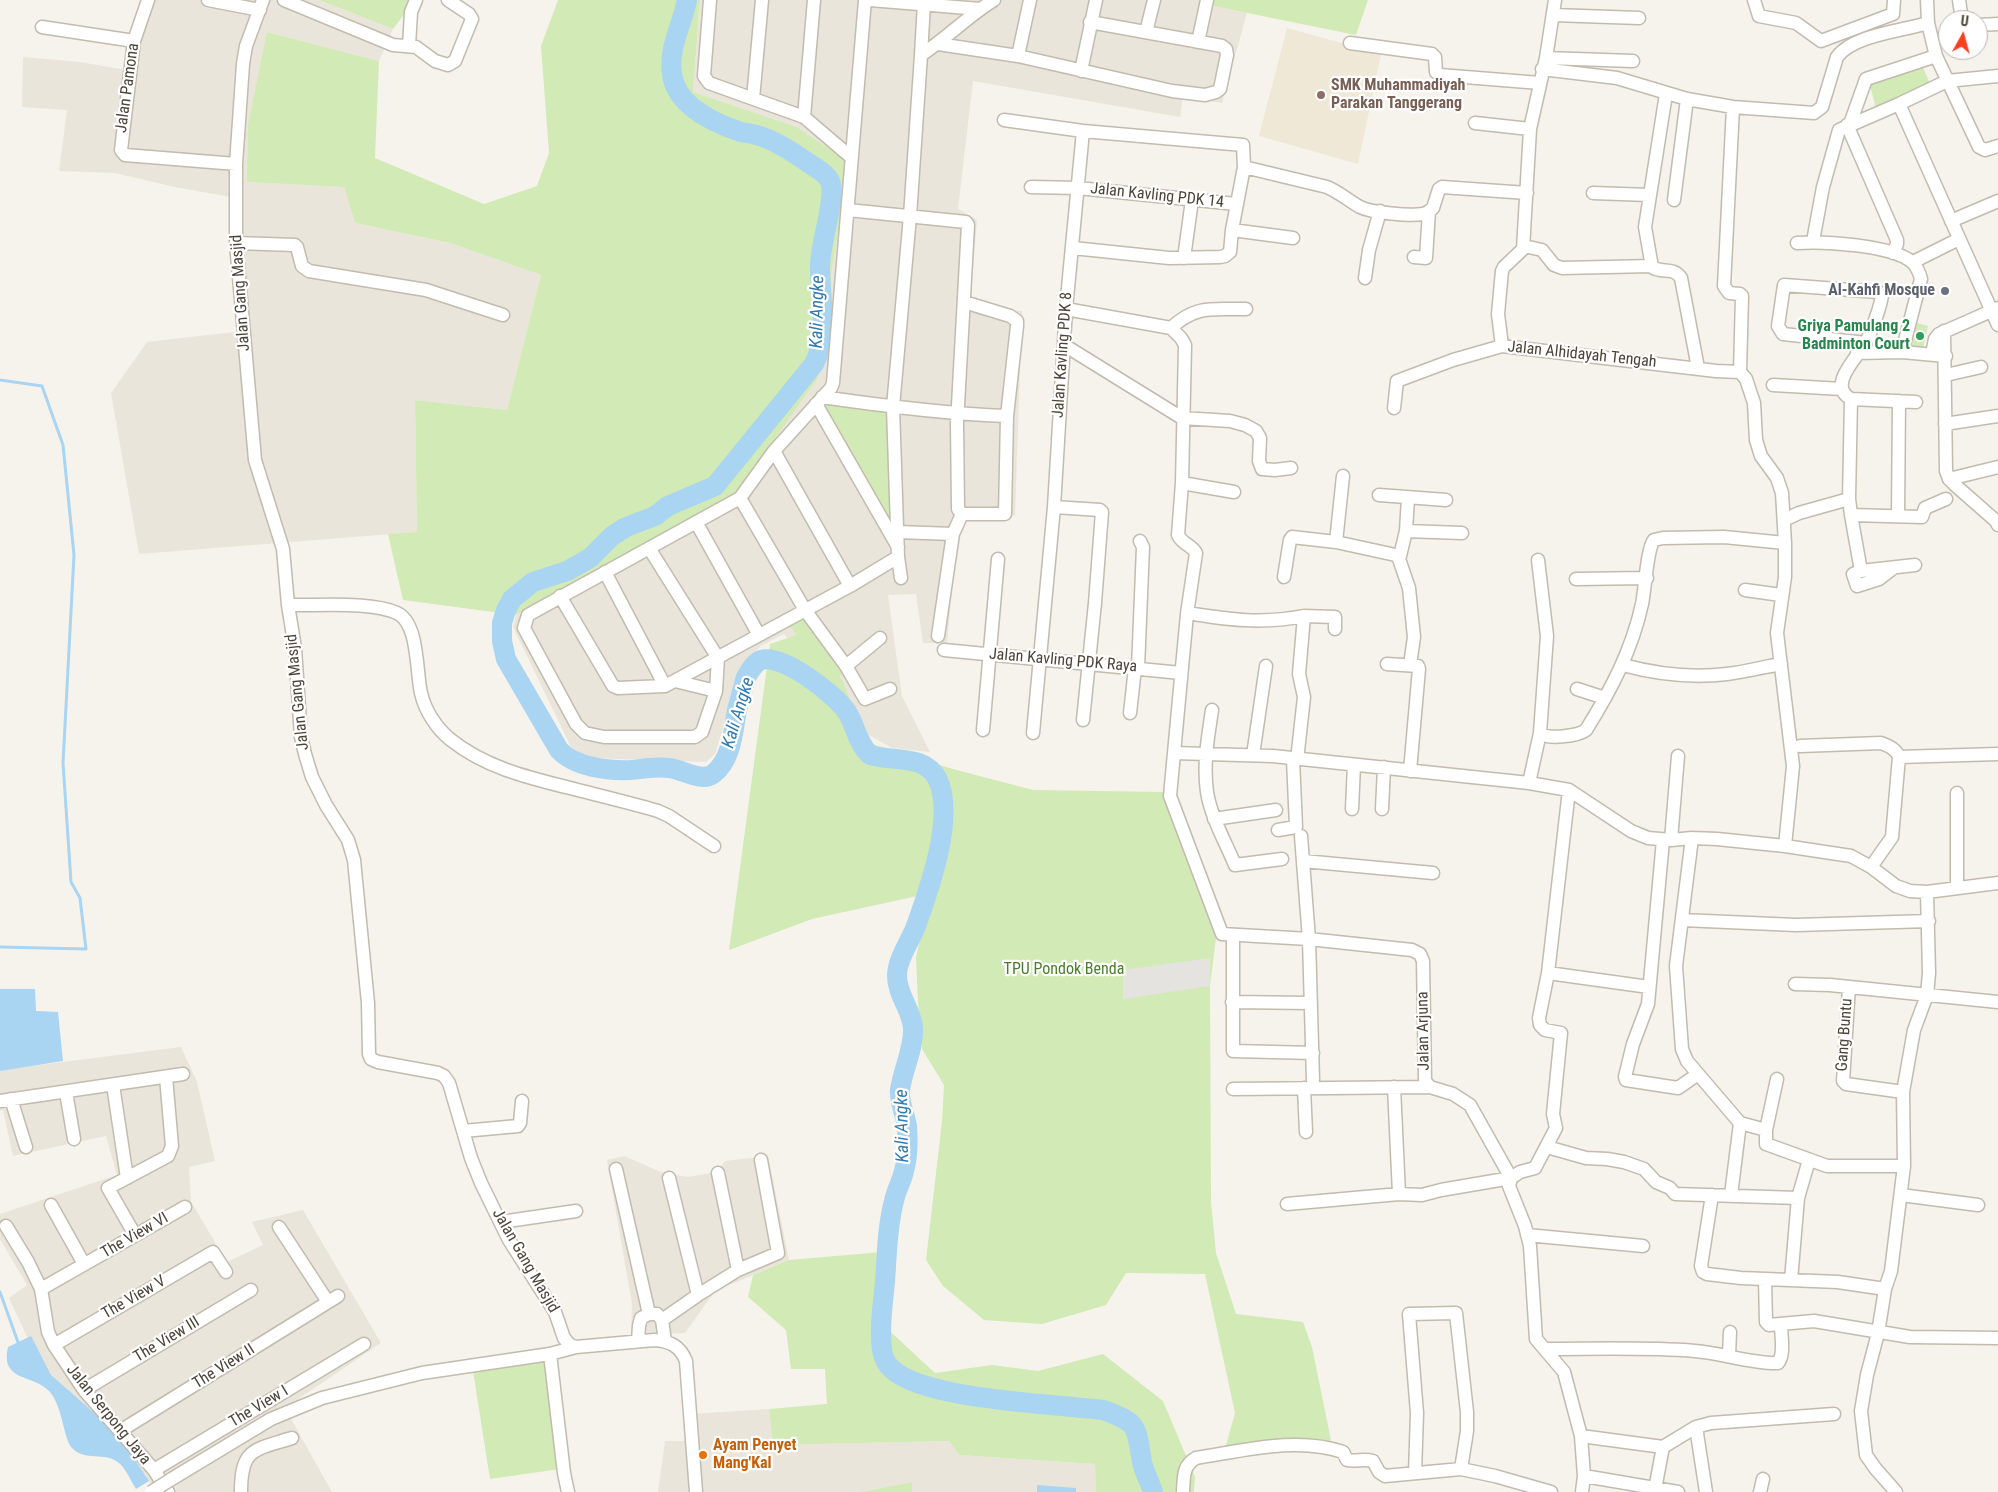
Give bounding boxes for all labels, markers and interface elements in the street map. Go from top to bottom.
north arrow [1938,10,1988,60]
text: U [1960,13,1970,30]
street label: Jalan Pamona [112,42,144,134]
place label: SMK Muhammadiyah Parakan Tanggerang [1331,76,1465,114]
marker: SMK Muhammadiyah Parakan Tanggerang [1315,89,1327,101]
street label: Jalan Kavling PDK 14 [1089,179,1225,213]
street label: Jalan Gang Masjid [227,234,255,352]
water label: Kali Angke [807,275,829,349]
place label: Al-Kahfi Mosque [1828,281,1935,301]
marker: Al-Kahfi Mosque [1939,285,1951,297]
street label: Jalan Kavling PDK 8 [1049,291,1077,419]
place label: Griya Pamulang 2 Badminton Court [1798,317,1910,355]
marker: Griya Pamulang 2 Badminton Court [1914,330,1926,342]
street label: Jalan Alhidayah Tengah [1507,338,1657,372]
street label: Jalan Gang Masjid [282,633,314,751]
street label: Jalan Kavling PDK Raya [988,645,1138,677]
water label: Kali Angke [718,675,760,751]
park label: TPU Pondok Benda [1004,960,1124,980]
street label: Jalan Arjuna [1414,991,1434,1071]
street label: Gang Buntu [1833,998,1857,1072]
water label: Kali Angke [892,1089,914,1163]
street label: Jalan Gang Masjid [487,1206,563,1316]
street label: The View VI [98,1209,172,1263]
street label: The View V [99,1272,169,1324]
street label: The View III [131,1313,203,1367]
street label: The View II [189,1340,259,1394]
street label: Jalan Serpong Jaya [62,1361,154,1469]
street label: The View I [226,1382,292,1432]
place label: Ayam Penyet Mang'Kal [713,1436,796,1474]
marker: Ayam Penyet Mang'Kal [697,1449,709,1461]

